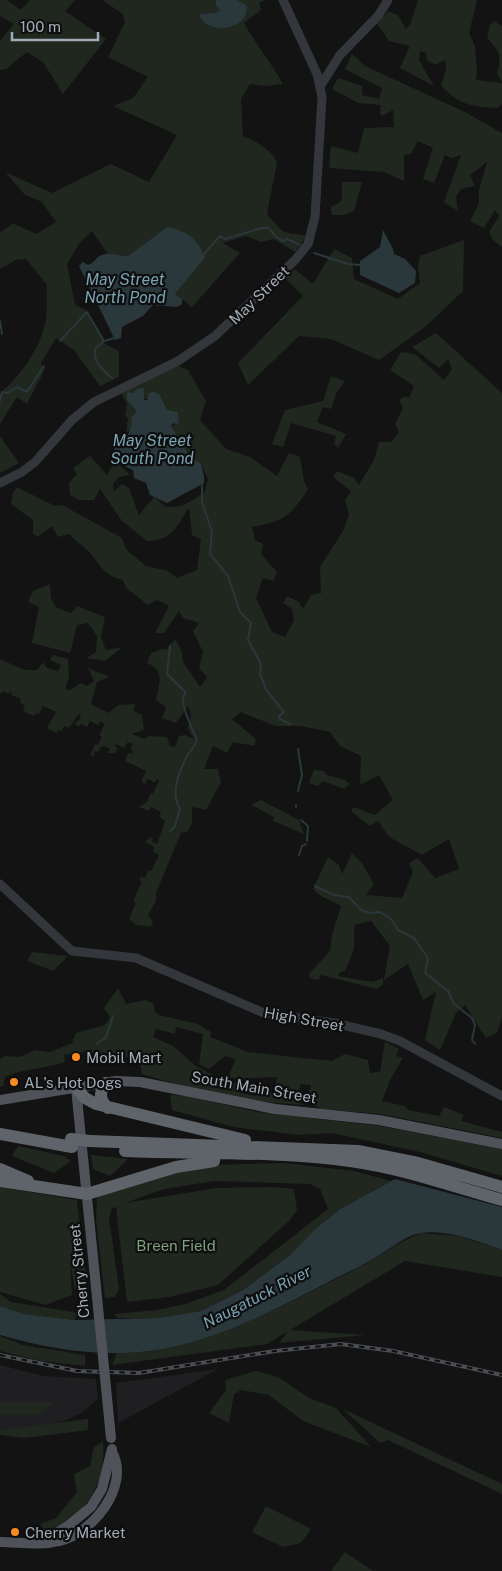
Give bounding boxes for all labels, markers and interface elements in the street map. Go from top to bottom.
scale bar [12,10,99,42]
text: 100 m [20,18,61,35]
street label: May Street [226,262,293,328]
water label: May Street North Pond [84,270,167,307]
water label: May Street South Pond [110,431,195,468]
street label: High Street [263,1004,345,1034]
place label: Mobil Mart [86,1049,162,1066]
marker: Mobil Mart [70,1051,82,1063]
street label: South Main Street [190,1068,318,1106]
place label: AL's Hot Dogs [24,1074,122,1091]
marker: AL's Hot Dogs [8,1076,20,1088]
street label: Cherry Street [66,1223,92,1319]
park label: Breen Field [136,1237,216,1254]
water label: Naugatuck River [200,1261,315,1332]
place label: Cherry Market [25,1524,126,1541]
marker: Cherry Market [9,1526,21,1538]

